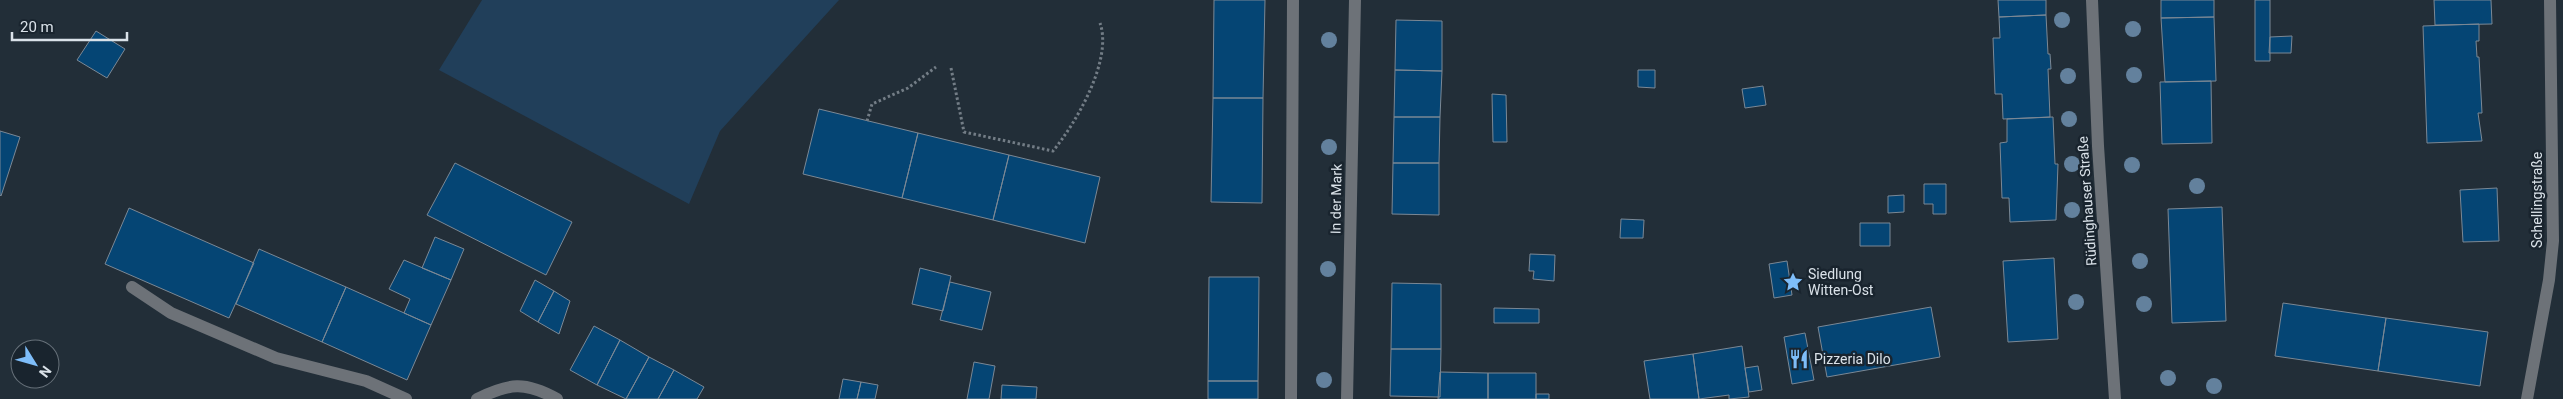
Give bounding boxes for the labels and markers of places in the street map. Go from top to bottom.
place label: Siedlung Witten-Ost [1808,266,1874,298]
place icon: Siedlung Witten-Ost [1782,271,1804,293]
restaurant icon: Pizzeria Dilo [1788,348,1810,370]
place label: Pizzeria Dilo [1814,351,1891,367]

